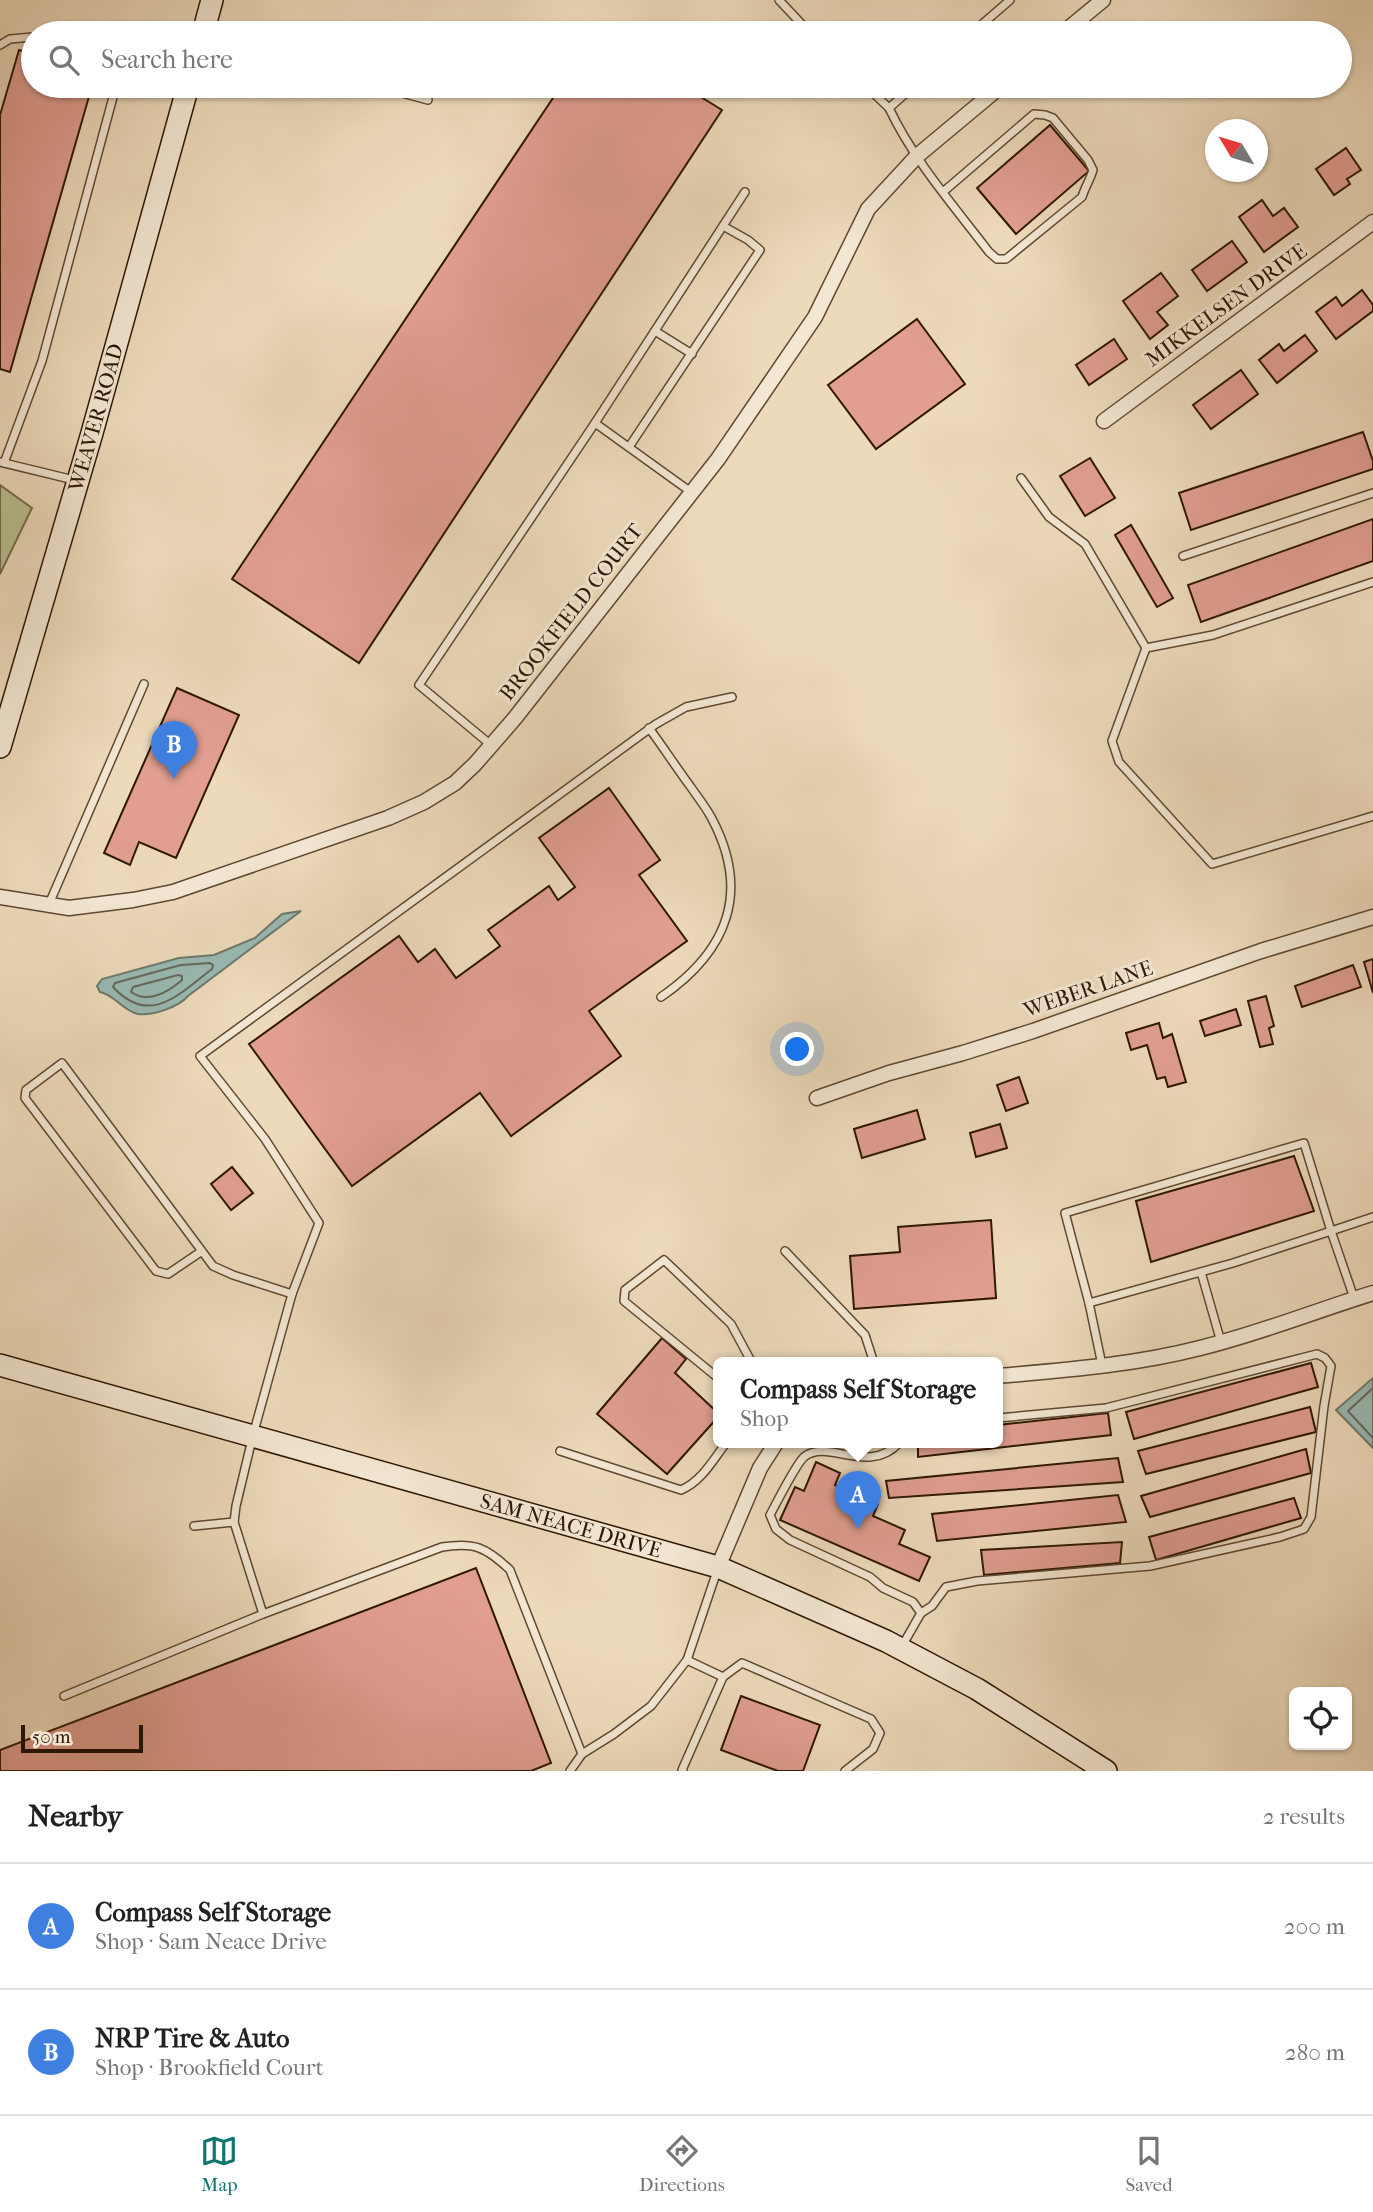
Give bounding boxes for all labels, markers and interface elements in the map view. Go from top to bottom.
search box [21,21,1352,98]
icon: search [45,41,83,79]
text: Search here [101,44,233,75]
north arrow [1205,119,1268,182]
street label: MIKKELSEN DRIVE [1141,238,1311,372]
street label: WEAVER ROAD [63,341,128,495]
street label: BROOKFIELD COURT [495,518,648,705]
pin: B [151,721,197,779]
street label: WEBER LANE [1019,956,1156,1023]
your location [780,1032,814,1066]
popup [713,1357,1003,1448]
text: Compass Self Storage [740,1374,976,1405]
text: Shop [740,1405,789,1432]
pin: A [835,1471,881,1529]
street label: SAM NEACE DRIVE [477,1489,664,1563]
map controls [1289,1687,1352,1750]
button: locate [1289,1687,1352,1750]
scale bar [21,1722,144,1754]
text: 50 m [32,1726,71,1748]
text: Nearby [28,1799,123,1834]
text: 2 results [1263,1803,1345,1830]
text: Compass Self Storage [95,1897,331,1928]
text: A [44,1913,58,1940]
text: 200 m [1284,1913,1345,1940]
text: Shop · Sam Neace Drive [95,1928,327,1955]
text: NRP Tire & Auto [95,2023,290,2054]
text: B [44,2039,58,2066]
text: 280 m [1285,2039,1345,2066]
text: Shop · Brookfield Court [95,2054,324,2081]
tab: Map [200,2132,238,2196]
tab: Directions [639,2132,725,2196]
tab: Saved [1125,2132,1173,2196]

